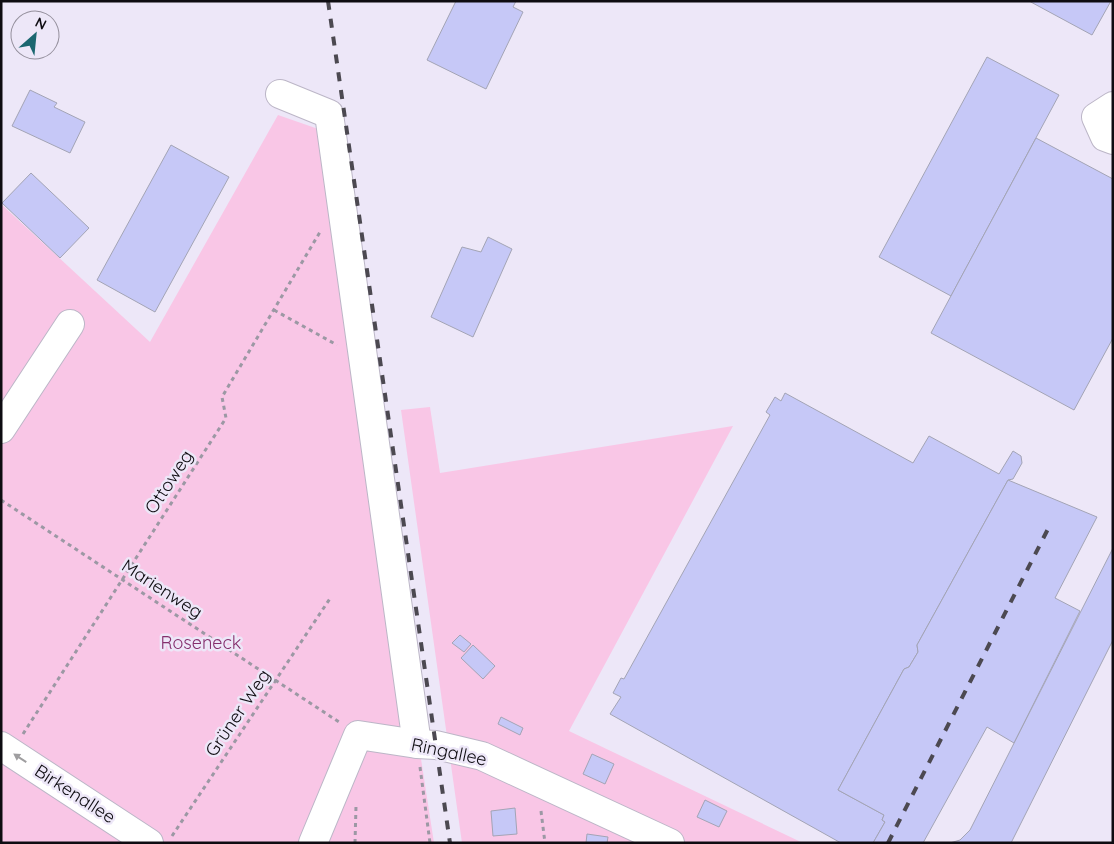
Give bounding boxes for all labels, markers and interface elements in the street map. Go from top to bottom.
north arrow [10,10,60,60]
text: N [32,13,50,34]
street label: Ottoweg [139,445,198,518]
street label: Marienweg [117,554,207,623]
park label: Roseneck [161,631,241,654]
street label: Grüner Weg [200,665,275,761]
street label: Ringallee [409,732,489,771]
one-way arrow [13,754,27,763]
street label: Birkenallee [31,759,120,828]

